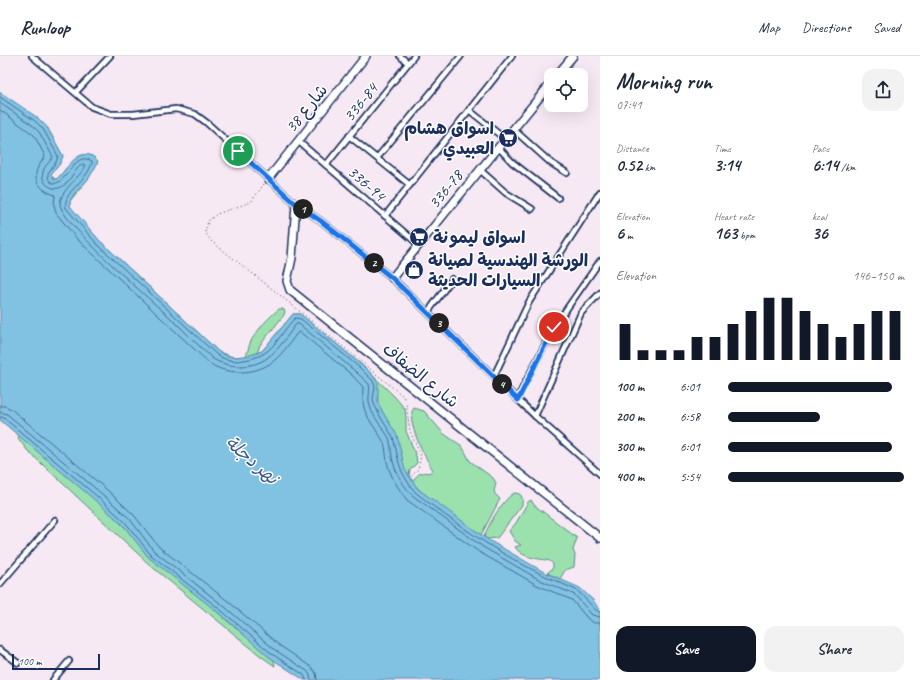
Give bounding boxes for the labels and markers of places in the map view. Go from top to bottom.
place label: اسواق هشام العبيدي [404,118,494,161]
supermarket icon: اسواق هشام العبيدي [497,127,519,149]
pin [221,134,255,168]
pin: 1 [293,199,313,219]
supermarket icon: اسواق ليمونة [408,226,430,248]
place label: اسواق ليمونة [433,227,525,248]
place label: الورشة الهندسية لصيانة السيارات الحديثة [428,250,588,291]
pin: 2 [364,253,384,273]
shop icon: الورشة الهندسية لصيانة السيارات الحديثة [403,259,425,281]
pin [537,310,571,344]
pin: 3 [429,313,449,333]
pin: 4 [492,374,512,394]

